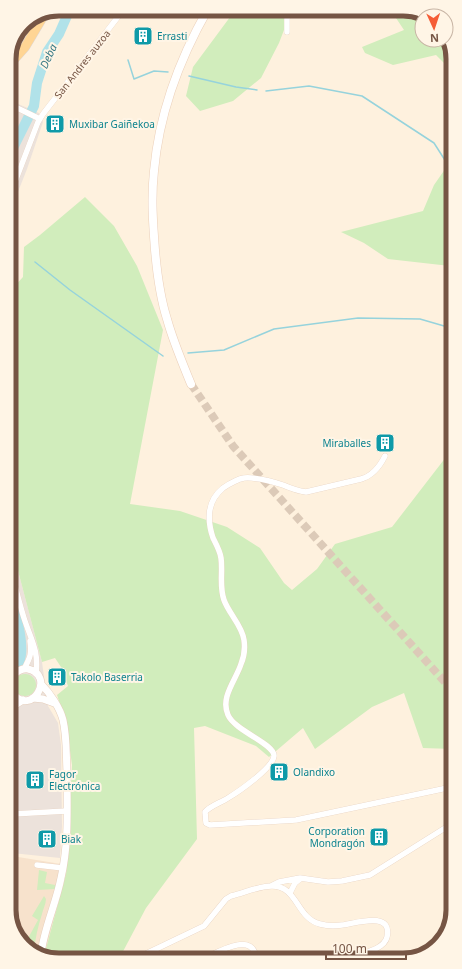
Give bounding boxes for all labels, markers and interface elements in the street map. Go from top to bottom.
north arrow [414,8,454,48]
building icon: Errasti [132,25,154,47]
street label: San Andres auzoa [51,27,113,101]
place label: Errasti [157,29,187,43]
text: N [430,31,439,46]
water label: Deba [36,41,60,71]
building icon: Muxibar Gaiñekoa [44,113,66,135]
place label: Muxibar Gaiñekoa [69,117,155,131]
building icon: Miraballes [374,432,396,454]
place label: Miraballes [322,436,371,450]
building icon: Takolo Baserria [46,666,68,688]
place label: Takolo Baserria [71,670,143,684]
building icon: Olandixo [268,761,290,783]
place label: Olandixo [293,765,335,779]
place label: Fagor Electrónica [49,767,100,793]
building icon: Fagor Electrónica [24,769,46,791]
place label: Corporation Mondragón [308,824,365,850]
building icon: Corporation Mondragón [368,826,390,848]
building icon: Biak [36,828,58,850]
place label: Biak [61,832,82,846]
scale bar [326,935,406,961]
text: 100 m [332,940,367,957]

